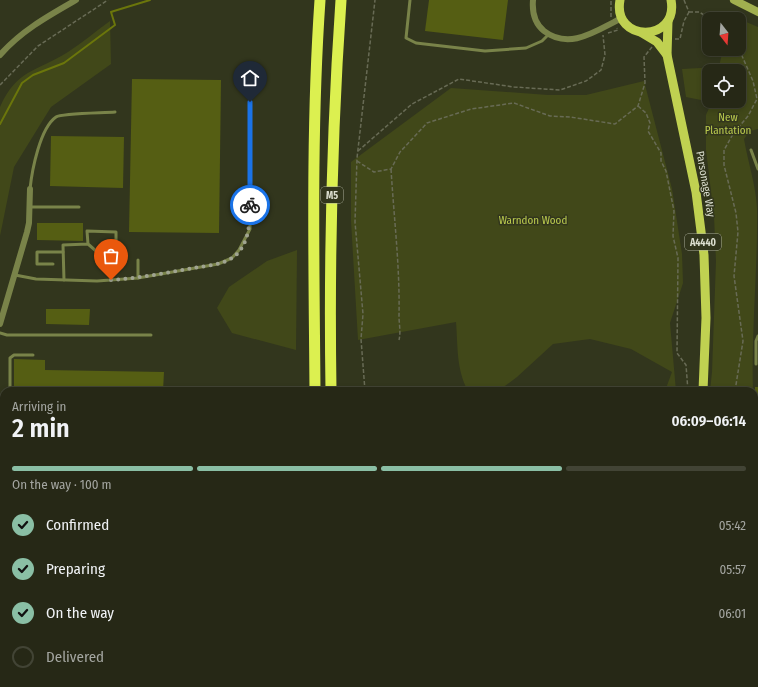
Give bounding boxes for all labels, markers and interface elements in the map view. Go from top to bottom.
north arrow [702,12,746,56]
map controls [702,12,746,108]
pin [233,61,267,102]
button: locate [702,64,746,108]
icon: home [239,67,261,89]
park label: New Plantation [705,111,751,137]
street label: Parsonage Way [693,150,718,218]
courier [230,185,270,225]
road number: M5 [321,187,343,203]
icon: bike [239,194,261,216]
park label: Warndon Wood [499,214,567,227]
road number: A4440 [685,234,721,250]
pin [94,239,128,280]
icon: bag [100,245,122,267]
text: Arriving in [12,399,66,414]
text: 06:09–06:14 [672,412,746,430]
text: 2 min [12,413,70,444]
text: On the way · 100 m [12,477,112,492]
icon: check [12,514,34,536]
text: Confirmed [46,516,109,534]
text: 05:42 [719,518,746,533]
icon: check [12,558,34,580]
text: Preparing [46,560,105,578]
text: 05:57 [719,562,746,577]
icon: check [12,602,34,624]
text: On the way [46,604,114,622]
text: 06:01 [719,606,746,621]
text: Delivered [46,648,104,666]

